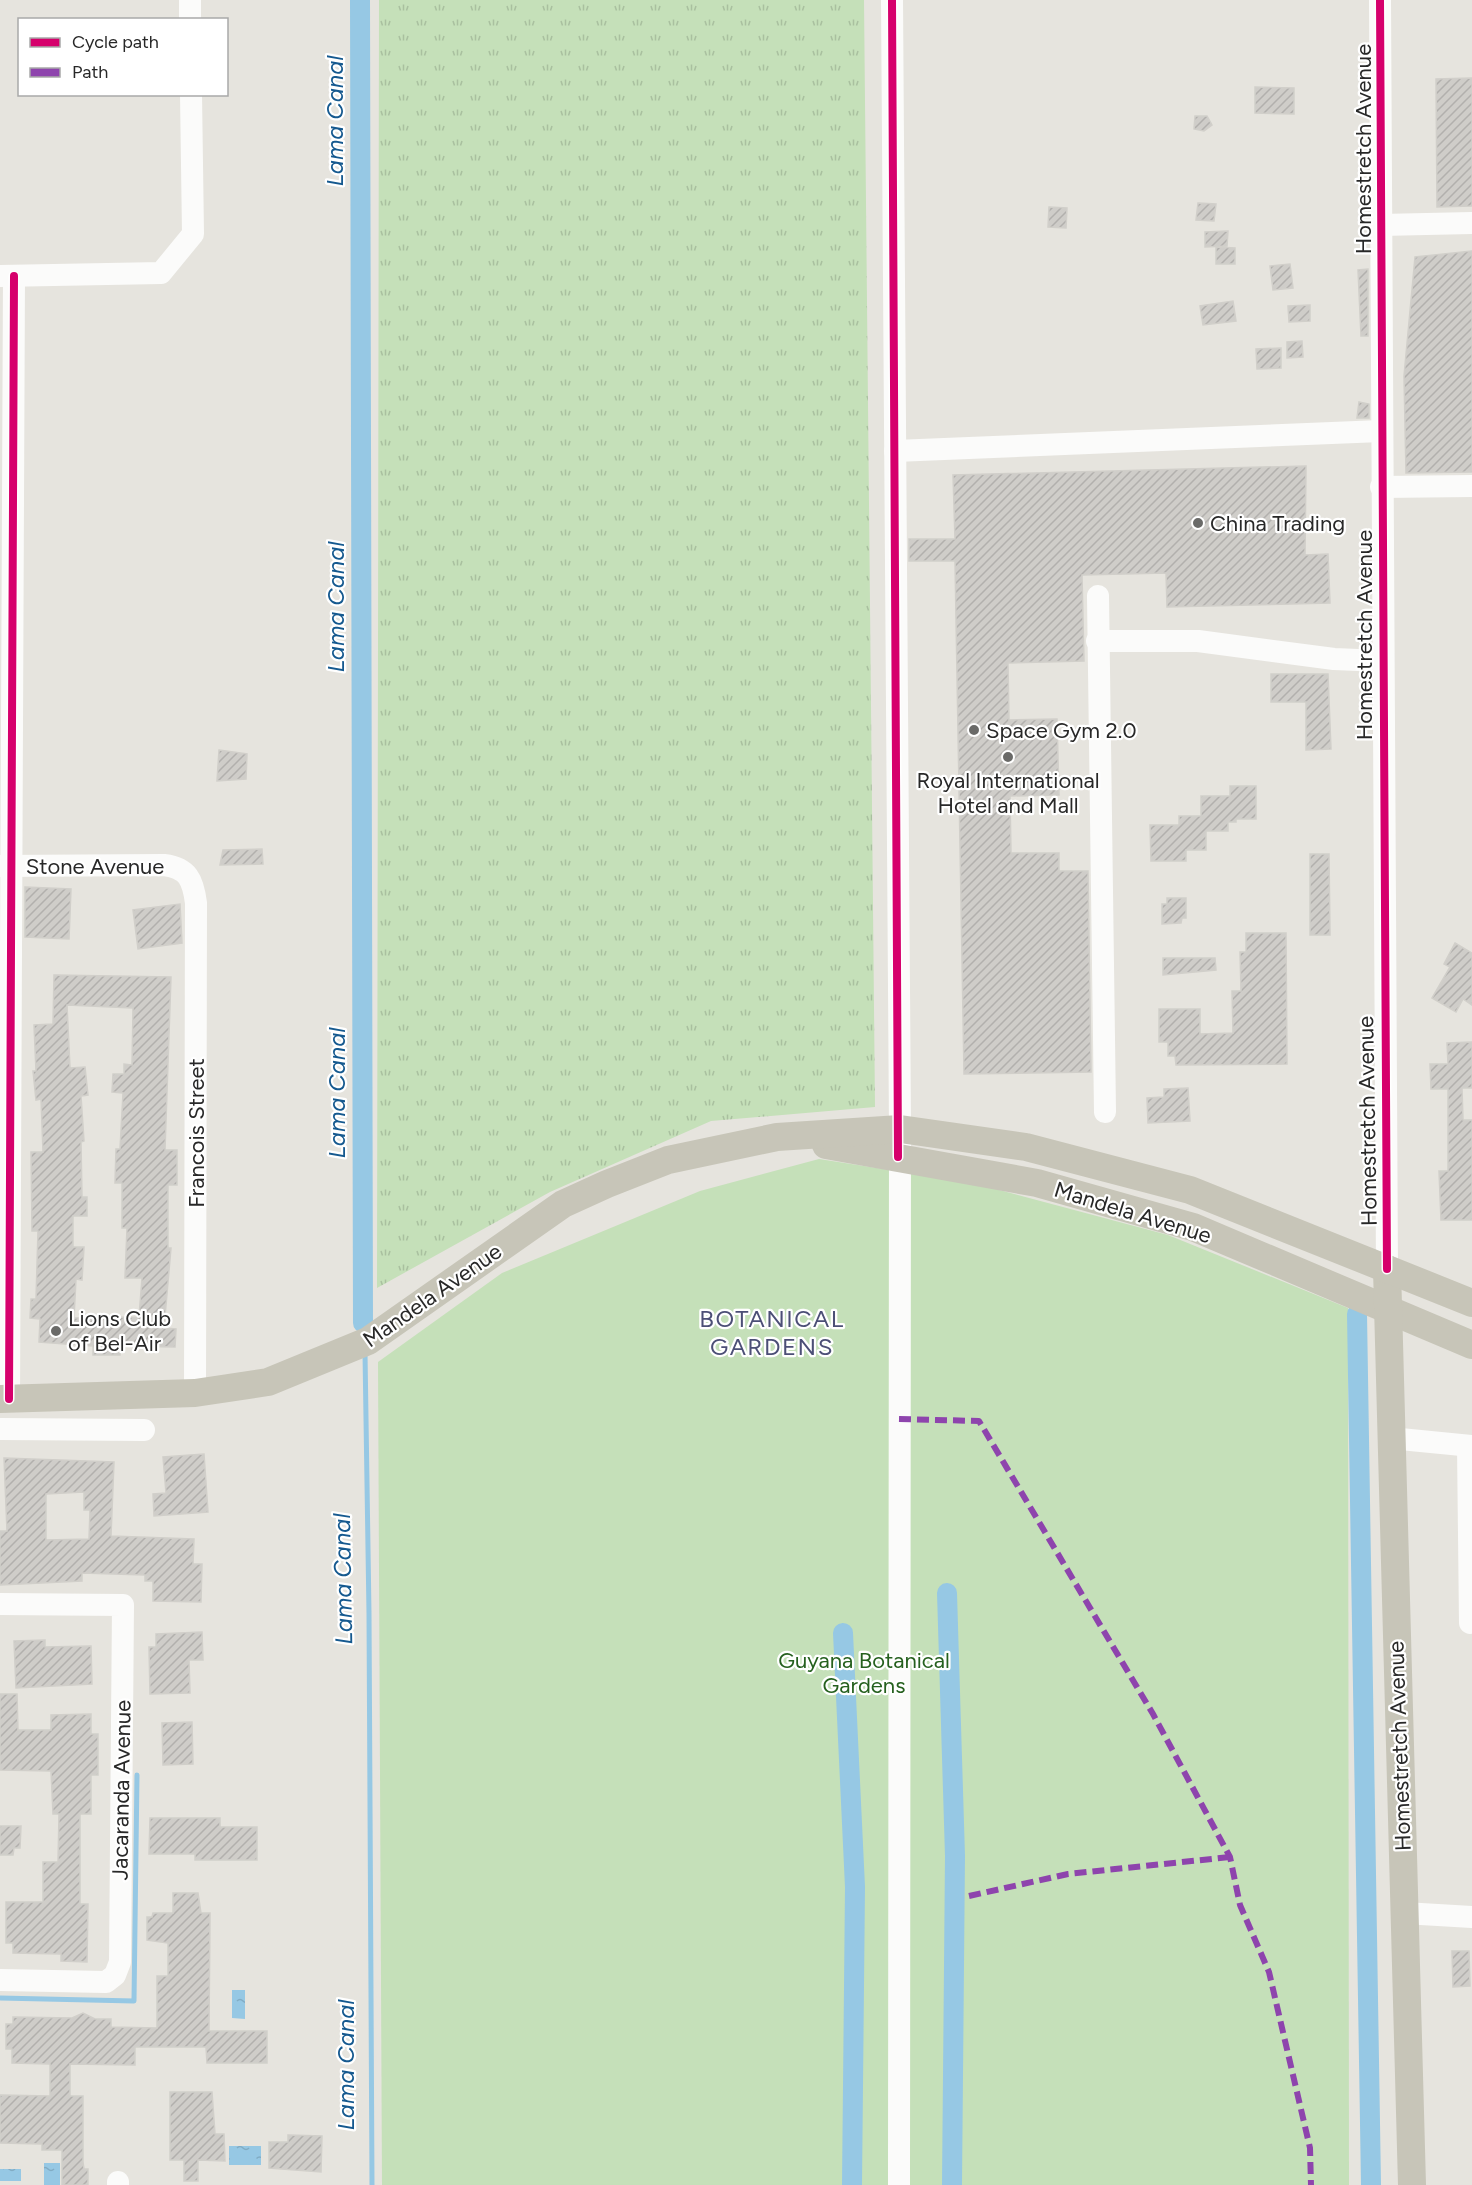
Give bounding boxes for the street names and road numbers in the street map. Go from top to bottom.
street label: Homestretch Avenue [1350,44,1377,254]
street label: Homestretch Avenue [1351,530,1378,740]
street label: Stone Avenue [26,853,164,880]
street label: Homestretch Avenue [1352,1016,1383,1226]
street label: Francois Street [183,1058,210,1208]
street label: Mandela Avenue [1051,1176,1215,1249]
street label: Mandela Avenue [358,1238,507,1353]
street label: Homestretch Avenue [1382,1640,1417,1852]
street label: Jacaranda Avenue [106,1700,137,1881]

